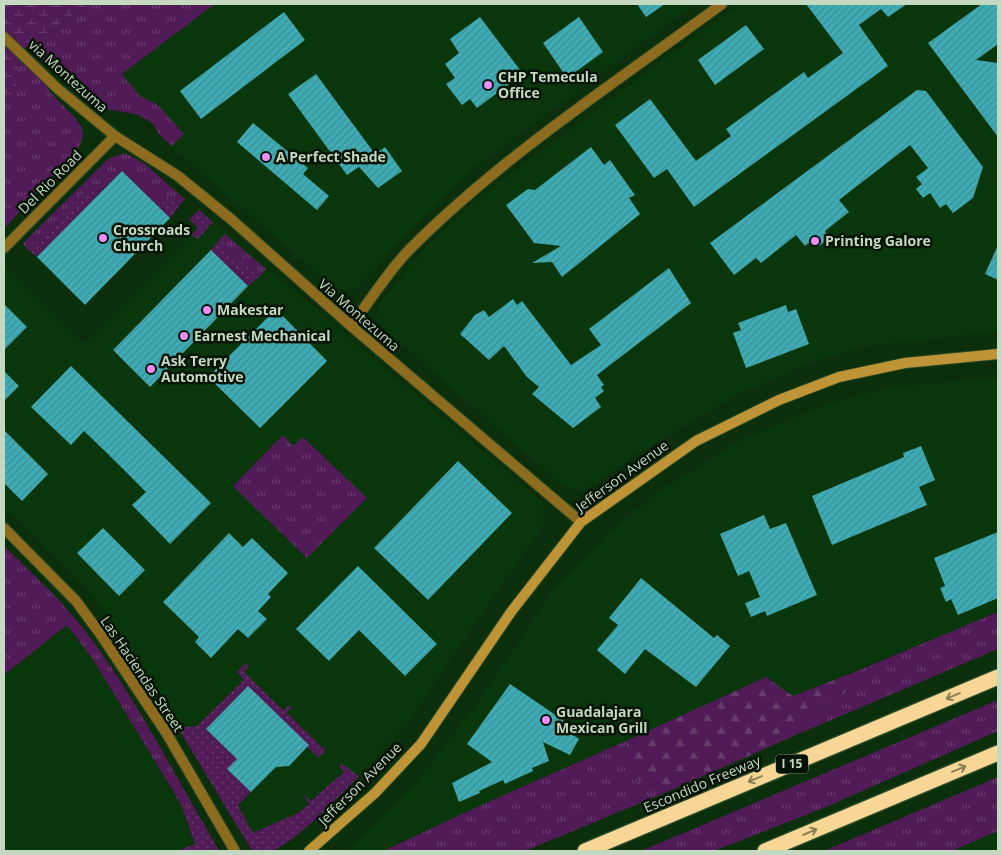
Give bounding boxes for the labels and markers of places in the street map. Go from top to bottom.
place label: CHP Temecula Office [498,67,598,102]
marker: CHP Temecula Office [482,79,494,91]
place label: A Perfect Shade [276,147,386,166]
marker: A Perfect Shade [260,151,272,163]
place label: Crossroads Church [113,220,190,255]
place label: Printing Galore [825,231,931,250]
marker: Crossroads Church [97,232,109,244]
marker: Printing Galore [809,235,821,247]
place label: Makestar [217,300,284,319]
marker: Makestar [201,304,213,316]
place label: Earnest Mechanical [194,326,331,345]
marker: Earnest Mechanical [178,330,190,342]
place label: Ask Terry Automotive [161,351,244,386]
marker: Ask Terry Automotive [145,363,157,375]
place label: Guadalajara Mexican Grill [556,702,648,737]
marker: Guadalajara Mexican Grill [540,714,552,726]

